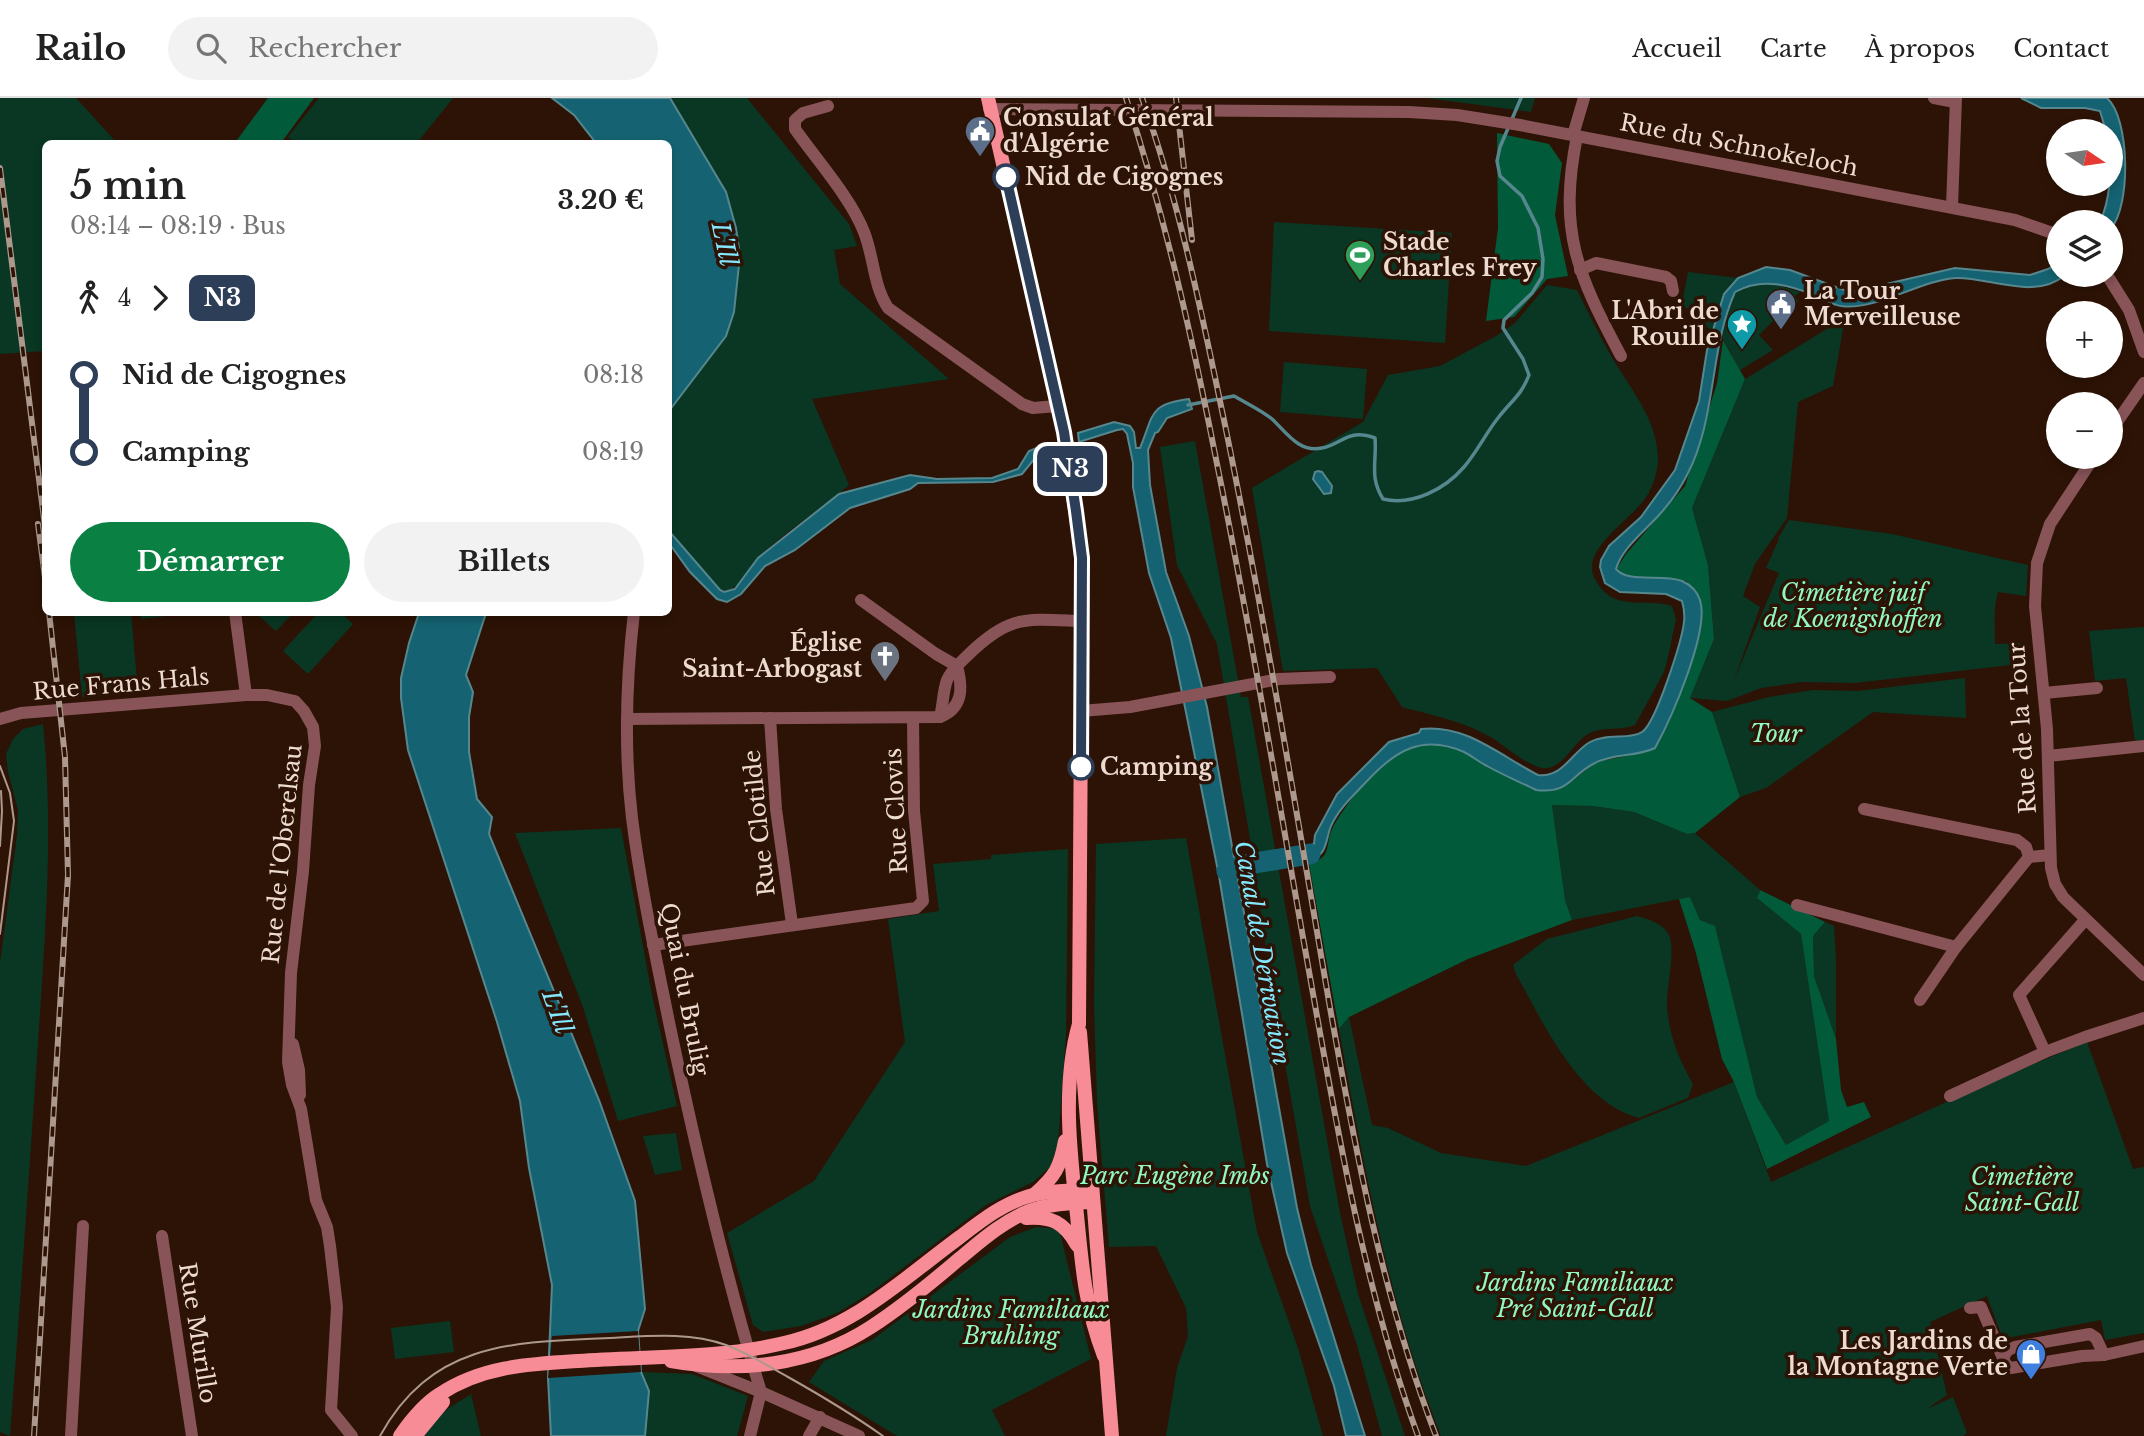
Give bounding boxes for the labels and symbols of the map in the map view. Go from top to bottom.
place label: Consulat Général d'Algérie [1003,104,1214,158]
street label: Rue du Schnokeloch [1618,108,1861,182]
public building icon: Consulat Général d'Algérie [963,114,997,158]
north arrow [2046,119,2123,196]
place label: Nid de Cigognes [1025,163,1223,191]
marker: Nid de Cigognes [993,164,1019,190]
water label: L'Ill [705,218,743,269]
place label: Stade Charles Frey [1383,228,1538,282]
sports icon: Stade Charles Frey [1343,238,1377,282]
place label: La Tour Merveilleuse [1804,277,1961,331]
public building icon: La Tour Merveilleuse [1764,287,1798,331]
place label: L'Abri de Rouille [1611,297,1719,351]
place icon: L'Abri de Rouille [1725,307,1759,351]
line badge: N3 [1038,446,1102,492]
park label: Cimetière juif de Koenigshoffen [1764,579,1943,633]
place label: Église Saint-Arbogast [682,628,862,683]
church icon: Église Saint-Arbogast [868,639,902,683]
street label: Rue de la Tour [2002,641,2042,815]
street label: Rue Frans Hals [32,662,210,706]
park label: Tour [1750,720,1803,748]
street label: Rue de l'Oberelsau [257,743,307,965]
street label: Rue Clovis [879,747,913,875]
street label: Rue Clotilde [737,748,781,898]
place label: Camping [1100,753,1214,781]
marker: Camping [1068,754,1094,780]
water label: Canal de Dérivation [1228,839,1297,1067]
street label: Quai du Brulig [655,900,715,1078]
water label: L'Ill [536,985,579,1038]
park label: Parc Eugène Imbs [1079,1162,1270,1190]
park label: Cimetière Saint-Gall [1965,1163,2080,1217]
street label: Rue Murillo [173,1261,223,1405]
park label: Jardins Familiaux Pré Saint-Gall [1476,1269,1674,1323]
park label: Jardins Familiaux Bruhling [912,1296,1110,1350]
place label: Les Jardins de la Montagne Verte [1788,1327,2008,1381]
shop icon: Les Jardins de la Montagne Verte [2014,1337,2048,1381]

